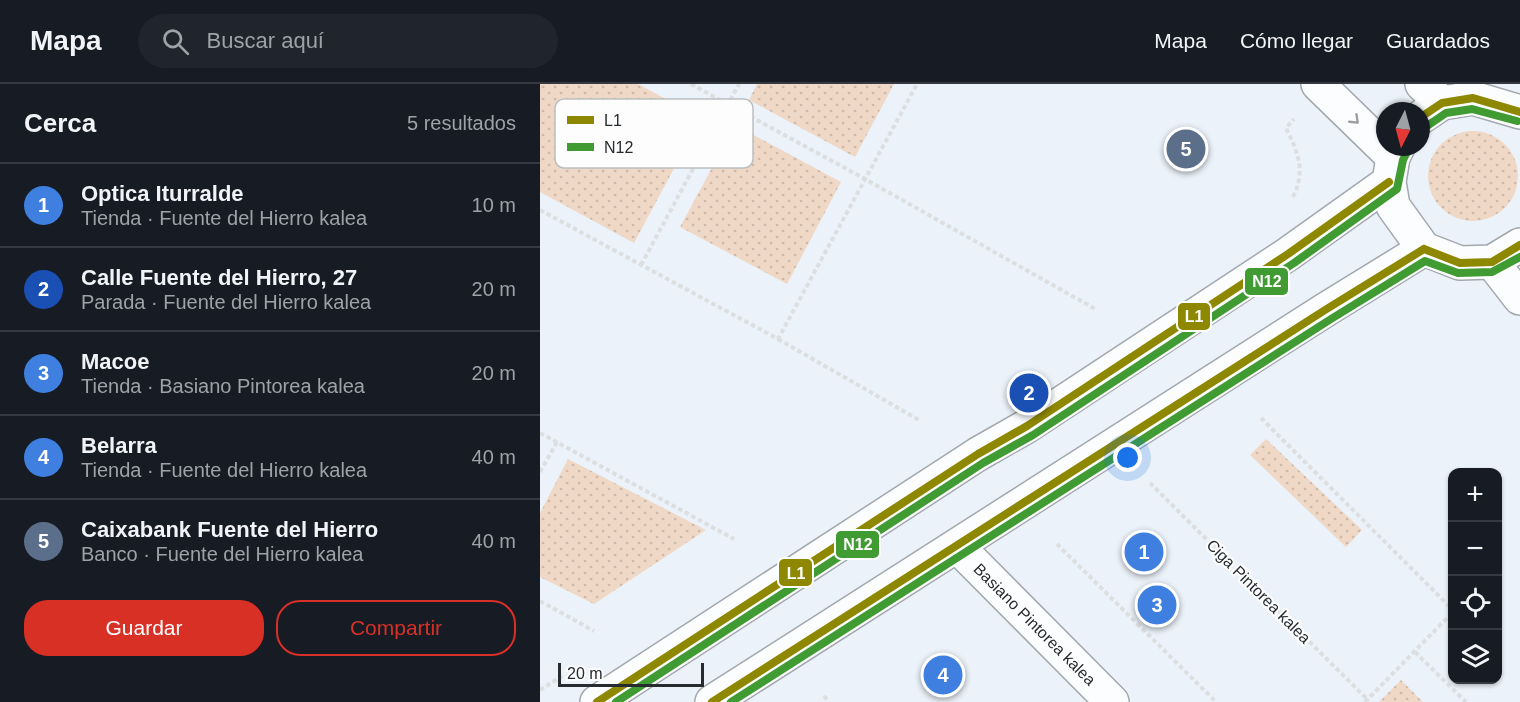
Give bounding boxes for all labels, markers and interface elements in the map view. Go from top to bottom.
search box [138,14,558,68]
text: Mapa [30,25,102,56]
icon: search [159,25,192,58]
text: Buscar aquí [207,28,324,53]
text: Mapa [1154,29,1207,52]
text: Cómo llegar [1240,29,1353,52]
text: Guardados [1386,29,1490,52]
legend [555,99,753,168]
north arrow [1376,102,1430,156]
text: Cerca [24,108,96,138]
text: 5 resultados [407,112,516,134]
text: L1 [604,112,622,129]
one-way arrow [1348,113,1359,124]
pin: 5 [1166,126,1206,172]
text: N12 [604,139,633,156]
text: Optica Iturralde [81,181,244,206]
text: 1 [38,194,49,216]
text: 10 m [472,194,516,216]
text: Tienda · Fuente del Hierro kalea [81,207,367,229]
text: Calle Fuente del Hierro, 27 [81,265,357,290]
line badge: N12 [1244,267,1289,296]
text: N12 [1252,273,1282,290]
text: 2 [38,278,49,300]
text: 20 m [472,278,516,300]
text: Parada · Fuente del Hierro kalea [81,291,371,313]
line badge: L1 [1177,302,1211,331]
text: L1 [1185,308,1203,325]
text: Macoe [81,349,149,374]
text: 3 [38,362,49,384]
text: 20 m [472,362,516,384]
pin: 2 [1010,370,1048,416]
text: Tienda · Basiano Pintorea kalea [81,375,365,397]
text: Belarra [81,433,157,458]
your location [1113,443,1142,472]
text: 4 [38,446,49,468]
text: 40 m [472,446,516,468]
text: Tienda · Fuente del Hierro kalea [81,459,367,481]
map controls [1448,468,1502,684]
button: + [1448,468,1502,522]
text: Caixabank Fuente del Hierro [81,517,378,542]
button: − [1448,522,1502,576]
text: 5 [38,530,49,552]
text: 40 m [472,530,516,552]
line badge: N12 [835,530,880,559]
pin: 1 [1124,530,1164,574]
text: N12 [843,536,873,553]
street label: Ciga Pintorea kalea [1203,536,1314,647]
text: Banco · Fuente del Hierro kalea [81,543,363,565]
line badge: L1 [778,558,813,587]
street label: Basiano Pintorea kalea [970,560,1099,689]
text: L1 [787,565,805,582]
button: locate [1448,576,1502,630]
pin: 3 [1138,582,1176,628]
button: Guardar [24,600,264,656]
button: Compartir [276,600,516,656]
button: layers [1448,630,1502,684]
pin: 4 [924,652,962,698]
scale bar [558,660,704,688]
text: 20 m [567,665,603,682]

